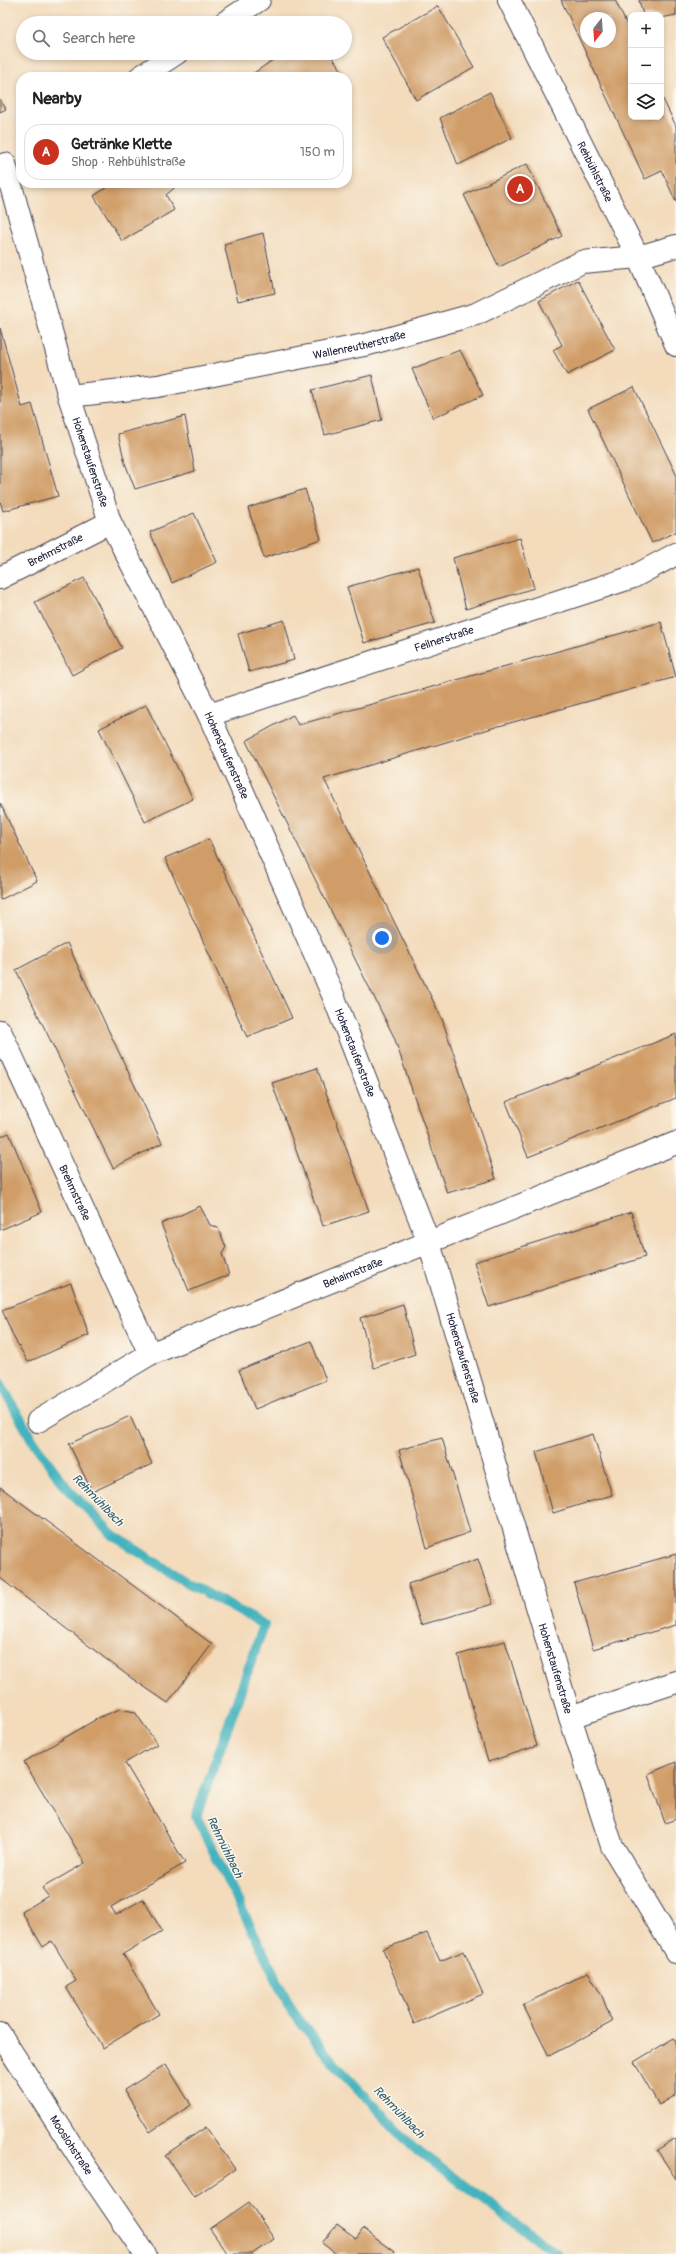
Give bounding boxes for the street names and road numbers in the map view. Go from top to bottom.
street label: Rehbühlstraße [574,140,615,205]
street label: Wallenreutherstraße [312,328,408,362]
street label: Hohenstaufenstraße [69,415,111,509]
street label: Brehmstraße [26,531,86,570]
street label: Feilnerstraße [413,623,476,655]
street label: Hohenstaufenstraße [201,710,252,801]
street label: Hohenstaufenstraße [332,1007,378,1099]
street label: Brehmstraße [56,1163,93,1223]
street label: Behaimstraße [321,1255,385,1291]
street label: Hohenstaufenstraße [443,1311,482,1405]
street label: Hohenstaufenstraße [535,1622,575,1716]
street label: Mooslohstraße [47,2113,95,2178]

